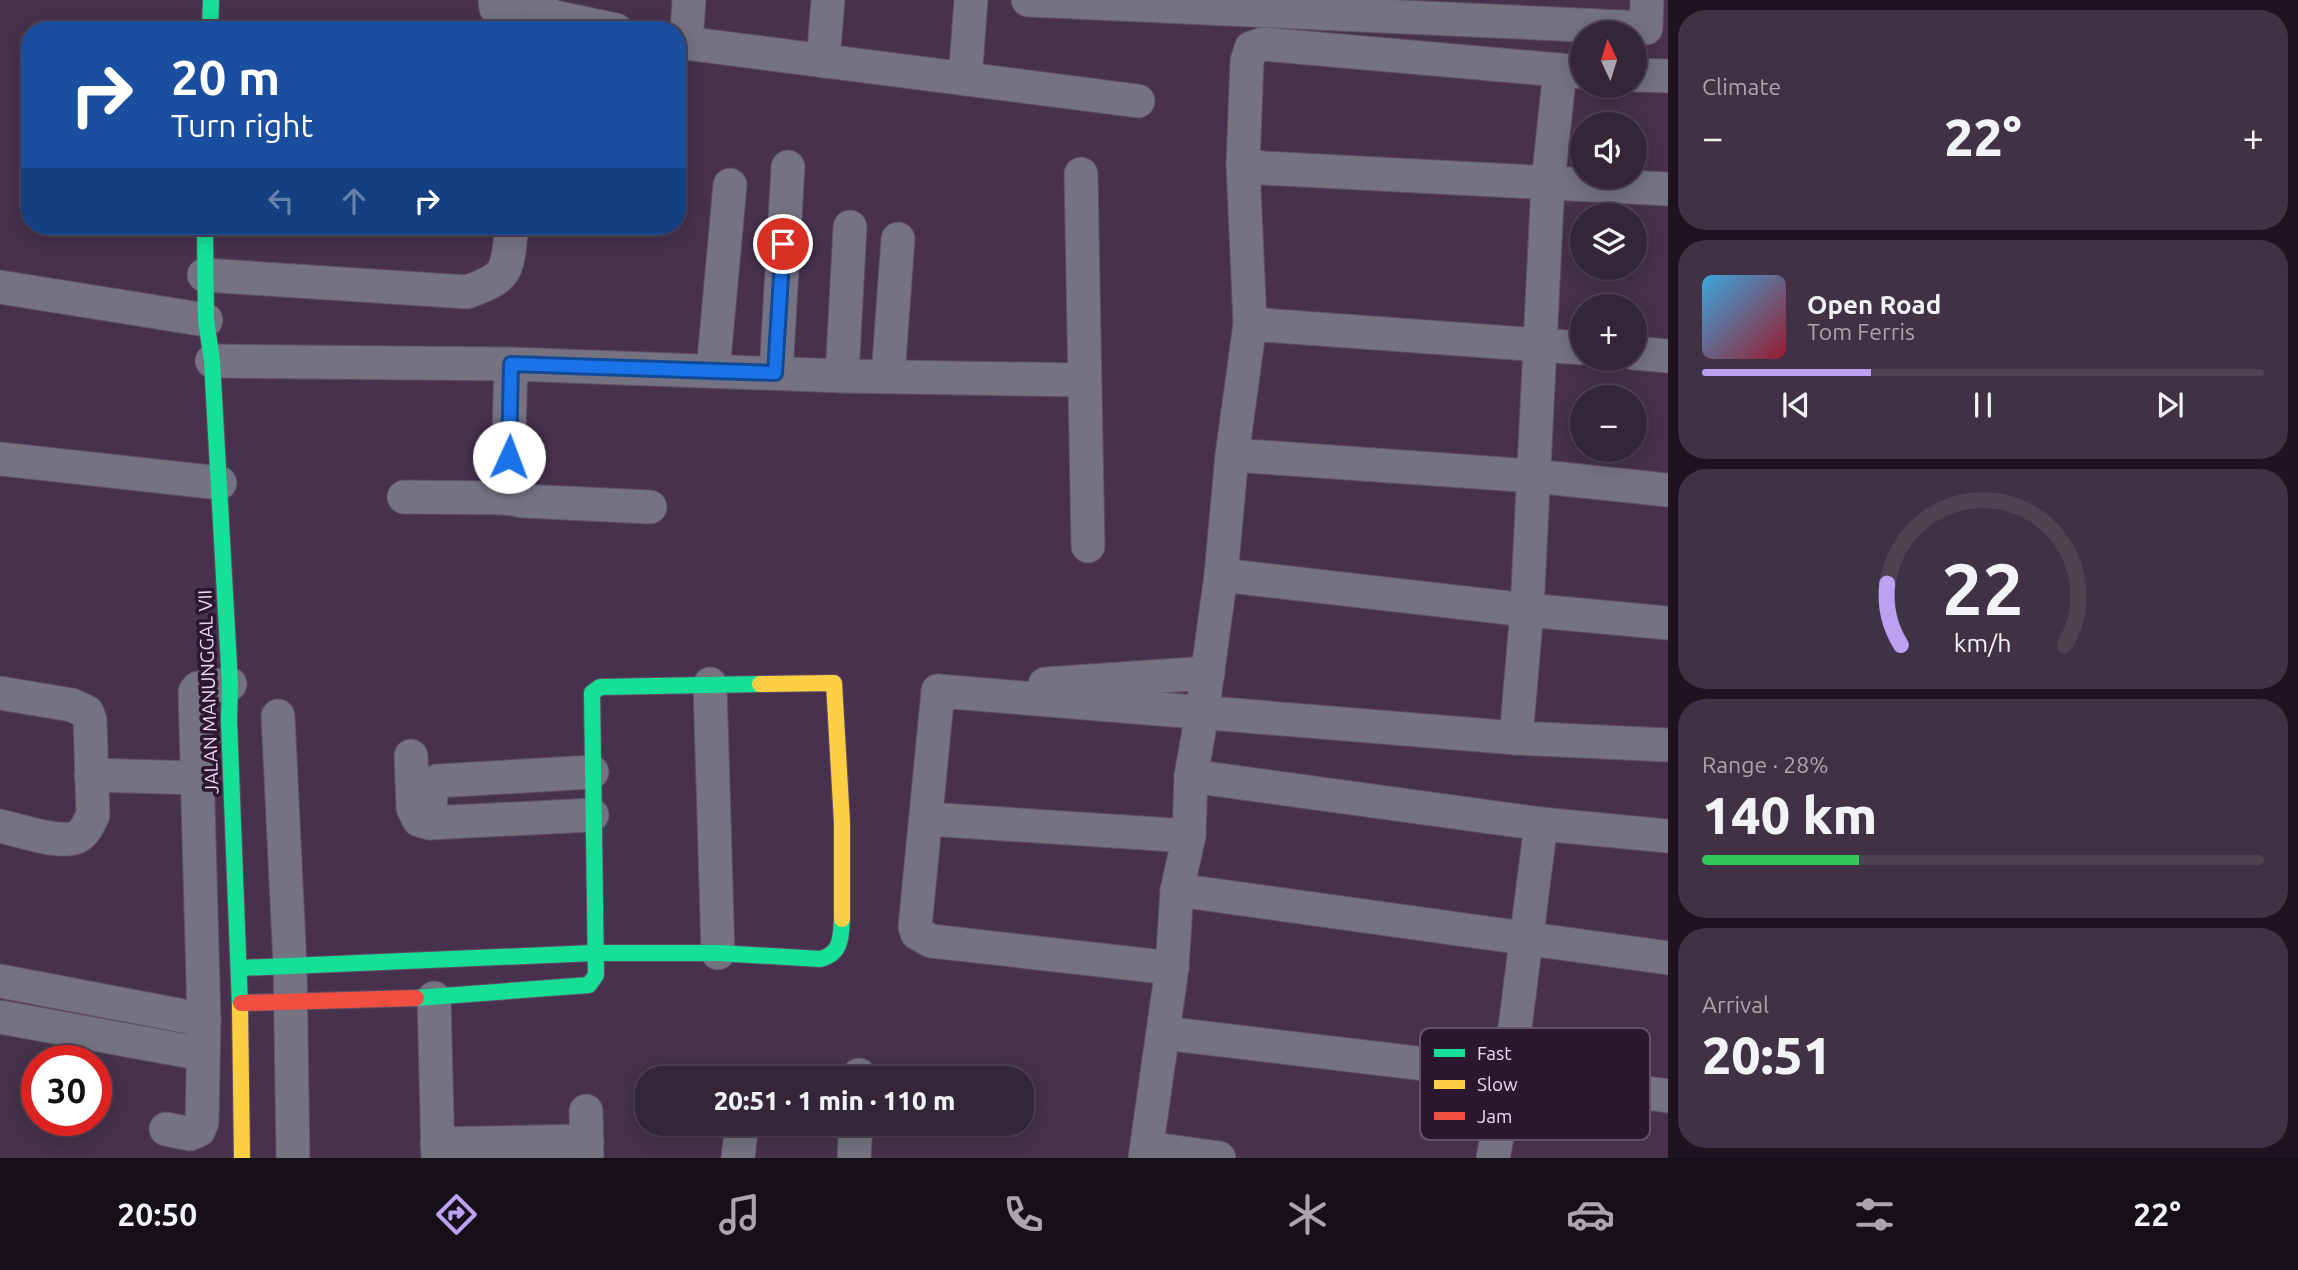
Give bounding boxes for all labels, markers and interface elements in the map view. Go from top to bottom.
north arrow [1570,21,1647,98]
map controls [1570,21,1647,462]
icon: right [56,49,147,140]
text: 20 m [171,49,280,104]
text: Climate [1702,74,1781,99]
text: Turn right [171,107,313,143]
text: 22° [1944,108,2022,166]
button: sound [1570,112,1647,189]
text: − [1702,116,1723,158]
text: + [2243,116,2264,158]
icon: left [262,182,300,220]
icon: ahead [335,182,373,220]
icon: right [408,182,446,220]
button: layers [1570,203,1647,280]
pin [753,214,813,274]
icon: arrive [764,225,802,263]
text: Open Road [1807,290,1941,319]
button: + [1570,294,1647,371]
text: Tom Ferris [1807,319,1915,344]
button: − [1570,385,1647,462]
icon: previous [1777,386,1815,424]
icon: pause [1964,386,2002,424]
icon: next [2151,386,2189,424]
position arrow [472,420,546,494]
text: 22 [1942,547,2024,629]
street label: JALAN MANUNGGAL VII [193,589,223,795]
text: km/h [1954,629,2012,657]
text: Range · 28% [1702,752,1829,777]
text: 140 km [1702,786,1877,844]
text: Arrival [1702,992,1769,1017]
text: 20:51 [1702,1026,1832,1084]
legend [1420,1028,1650,1140]
text: Fast [1477,1042,1512,1064]
speed limit sign: 30 [21,1045,112,1136]
text: Slow [1477,1073,1518,1095]
text: 20:51 · 1 min · 110 m [714,1086,955,1115]
text: Jam [1477,1105,1513,1127]
icon: directions [432,1190,481,1239]
icon: music [715,1190,764,1239]
icon: phone [999,1190,1048,1239]
icon: climate [1283,1190,1332,1239]
icon: car [1566,1190,1615,1239]
icon: filters [1850,1190,1899,1239]
text: 20:50 [117,1196,197,1232]
text: 22° [2133,1196,2181,1232]

